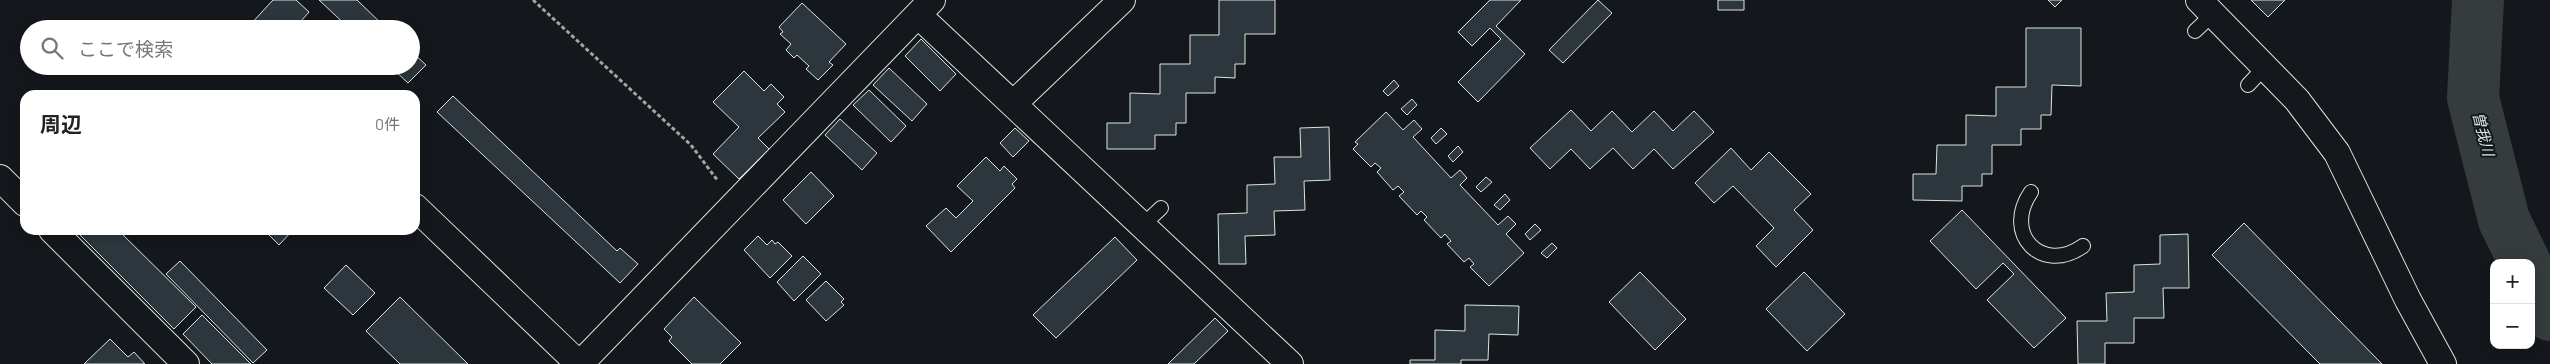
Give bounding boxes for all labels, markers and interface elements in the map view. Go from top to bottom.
search box [20,20,420,75]
icon: search [38,34,66,62]
text: ここで検索 [78,37,173,60]
water label: 曽我川 [2470,110,2499,160]
text: 周辺 [40,111,82,136]
text: 0件 [375,114,400,133]
map controls [2490,259,2535,349]
button: + [2490,259,2535,304]
button: − [2490,304,2535,349]

